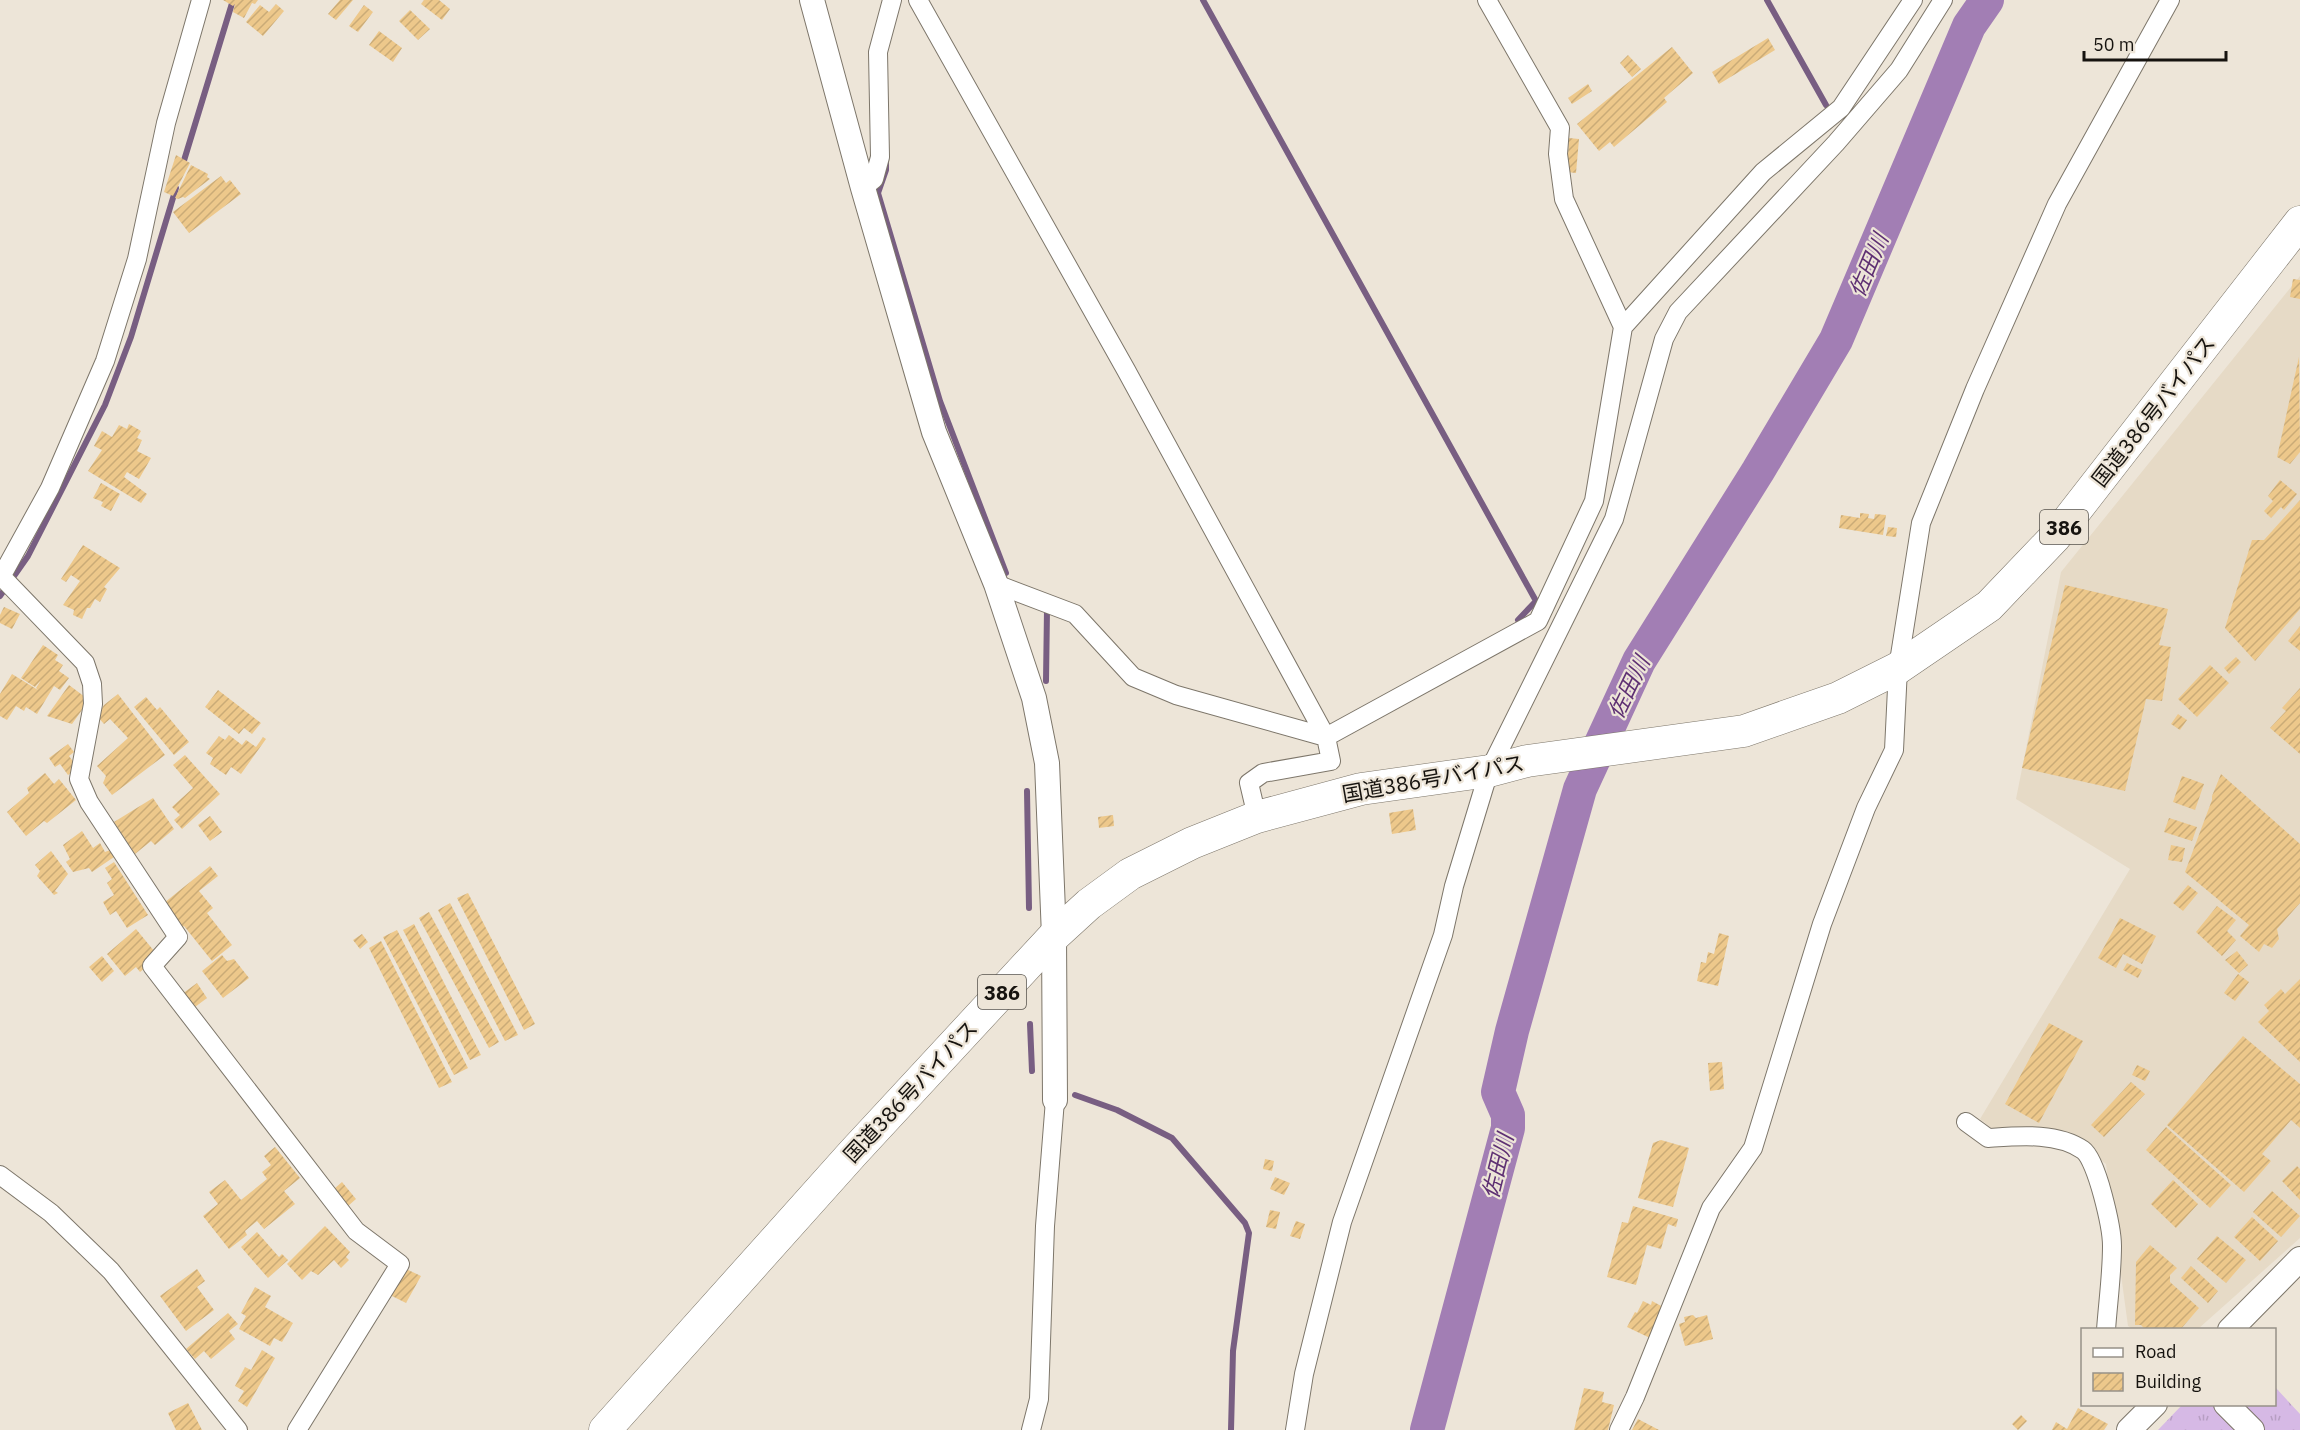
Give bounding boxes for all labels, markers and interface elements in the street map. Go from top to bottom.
scale bar [2084,24,2226,62]
text: 50 m [2093,33,2135,56]
water label: 佐田川 [1842,227,1895,301]
street label: 国道386号バイパス [2085,330,2221,492]
road number: 386 [2040,510,2088,544]
water label: 佐田川 [1600,649,1656,723]
street label: 国道386号バイパス [1340,748,1526,808]
road number: 386 [978,975,1026,1009]
street label: 国道386号バイパス [837,1014,983,1168]
water label: 佐田川 [1475,1129,1520,1202]
legend [2081,1328,2276,1406]
text: Road [2135,1340,2176,1363]
text: Building [2135,1370,2202,1393]

